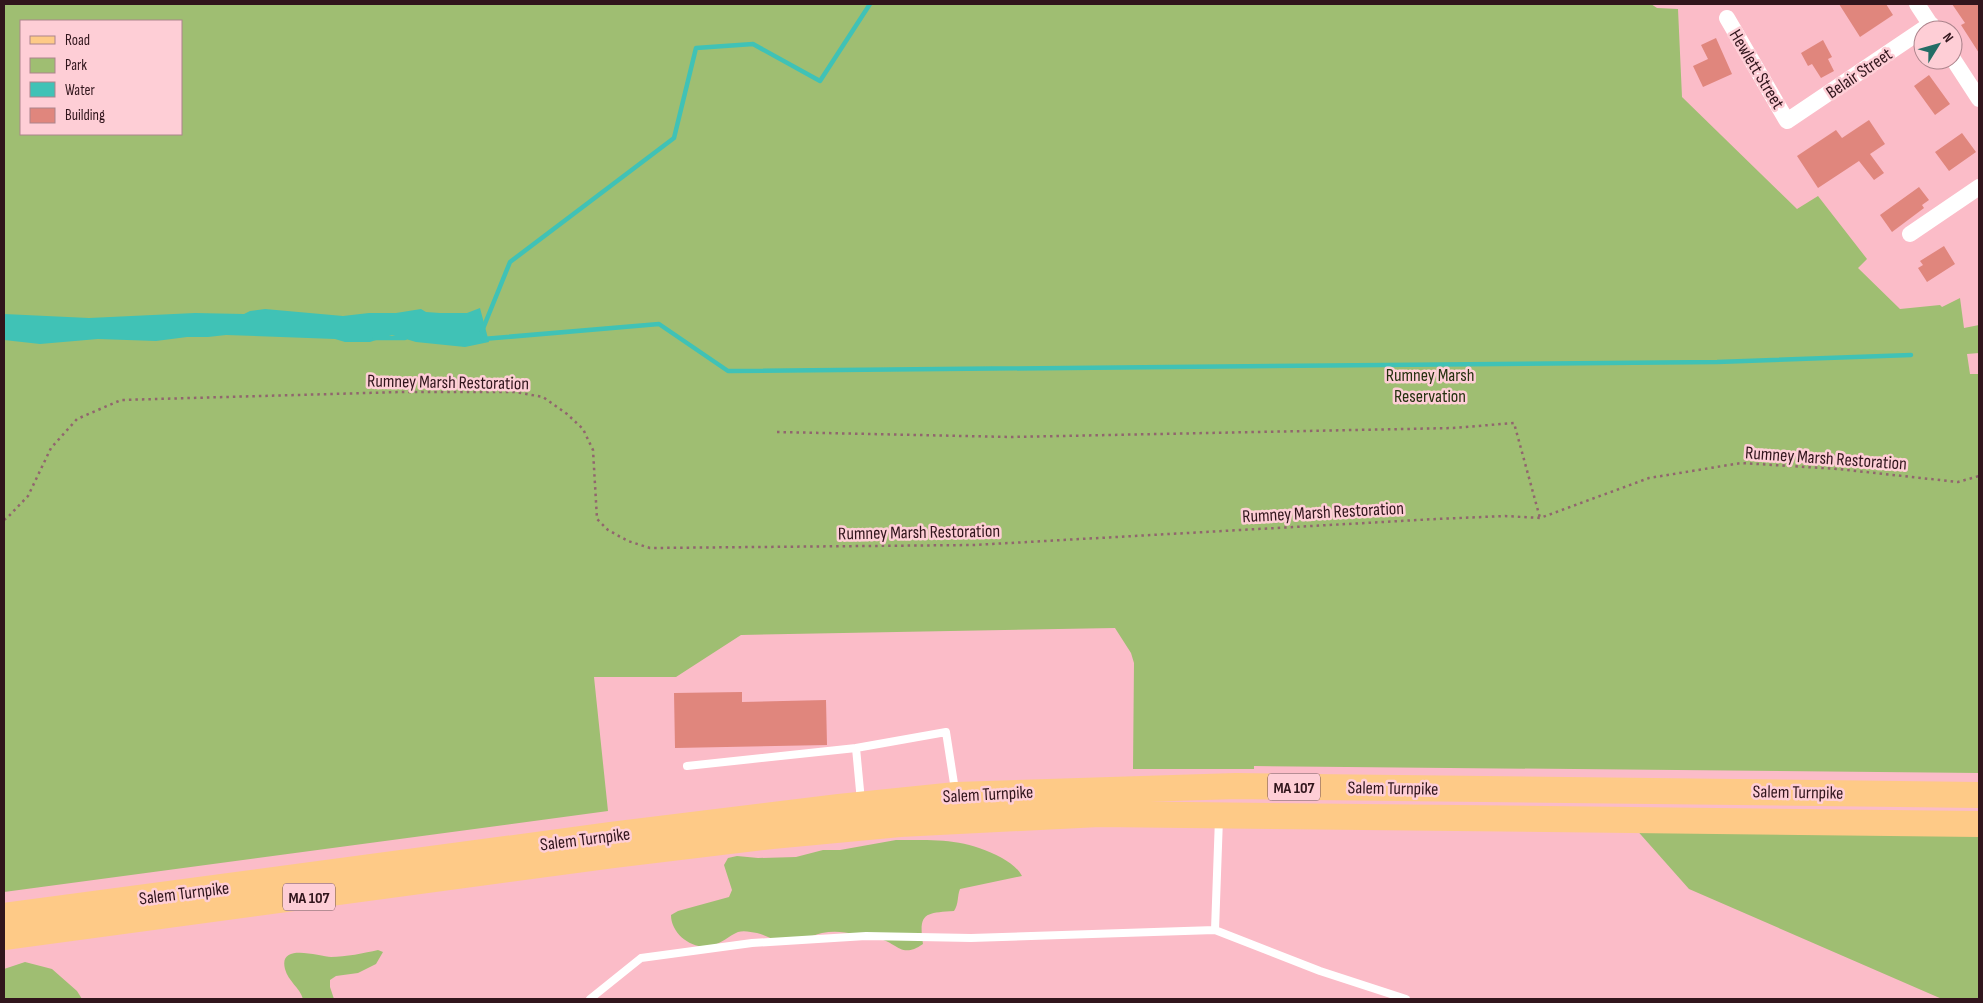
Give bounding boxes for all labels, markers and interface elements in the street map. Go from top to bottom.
legend [20,20,182,135]
north arrow [1913,20,1963,70]
street label: Hewlett Street [1725,26,1789,113]
text: N [1939,29,1957,46]
text: Road [65,31,90,50]
street label: Belair Street [1822,43,1897,103]
text: Park [65,56,87,75]
text: Water [65,81,96,100]
text: Building [65,106,105,125]
park label: Rumney Marsh Reservation [1386,365,1474,407]
street label: Rumney Marsh Restoration [367,371,529,394]
street label: Rumney Marsh Restoration [1744,442,1908,475]
street label: Rumney Marsh Restoration [1242,498,1404,527]
street label: Rumney Marsh Restoration [838,521,1000,544]
road number: MA 107 [1268,774,1320,800]
street label: Salem Turnpike [1347,777,1439,800]
street label: Salem Turnpike [1752,781,1844,804]
street label: Salem Turnpike [942,782,1034,807]
street label: Salem Turnpike [539,824,631,855]
street label: Salem Turnpike [138,878,230,909]
road number: MA 107 [283,884,335,910]

